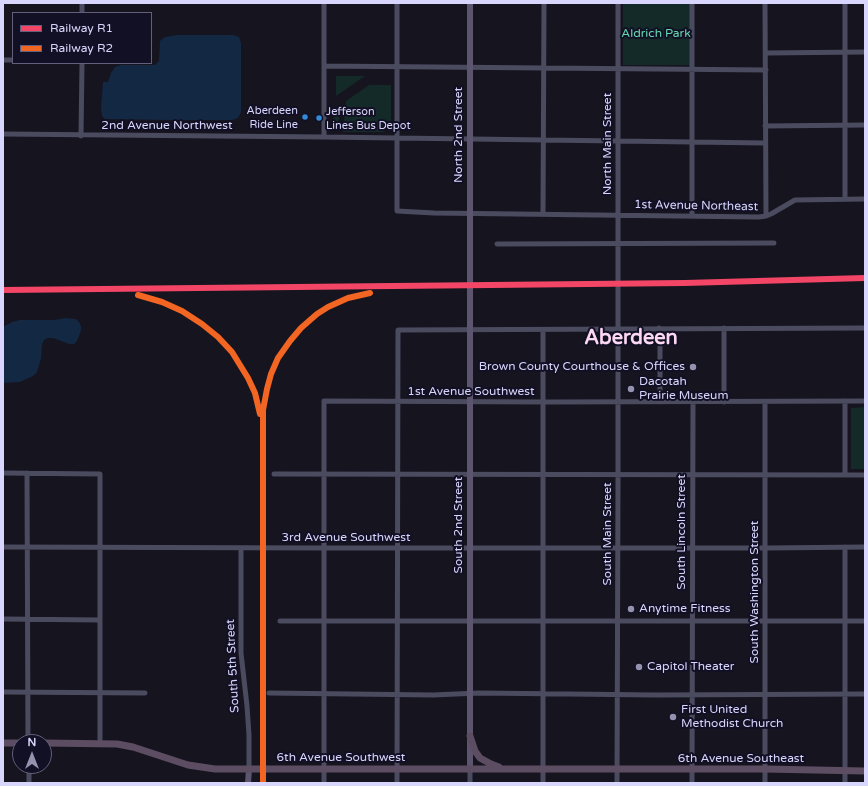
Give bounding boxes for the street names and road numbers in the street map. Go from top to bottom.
street label: North 2nd Street [452,87,466,183]
street label: North Main Street [601,93,615,195]
street label: 2nd Avenue Northwest [101,119,233,133]
street label: 1st Avenue Northeast [634,198,758,214]
street label: 1st Avenue Southwest [407,385,535,399]
street label: South Lincoln Street [675,474,689,590]
street label: South 2nd Street [452,477,466,573]
street label: South Main Street [601,482,615,586]
street label: South Washington Street [748,521,762,663]
street label: 3rd Avenue Southwest [282,531,410,545]
street label: South 5th Street [223,619,243,713]
street label: 6th Avenue Southwest [277,751,405,765]
street label: 6th Avenue Southeast [678,752,804,766]

